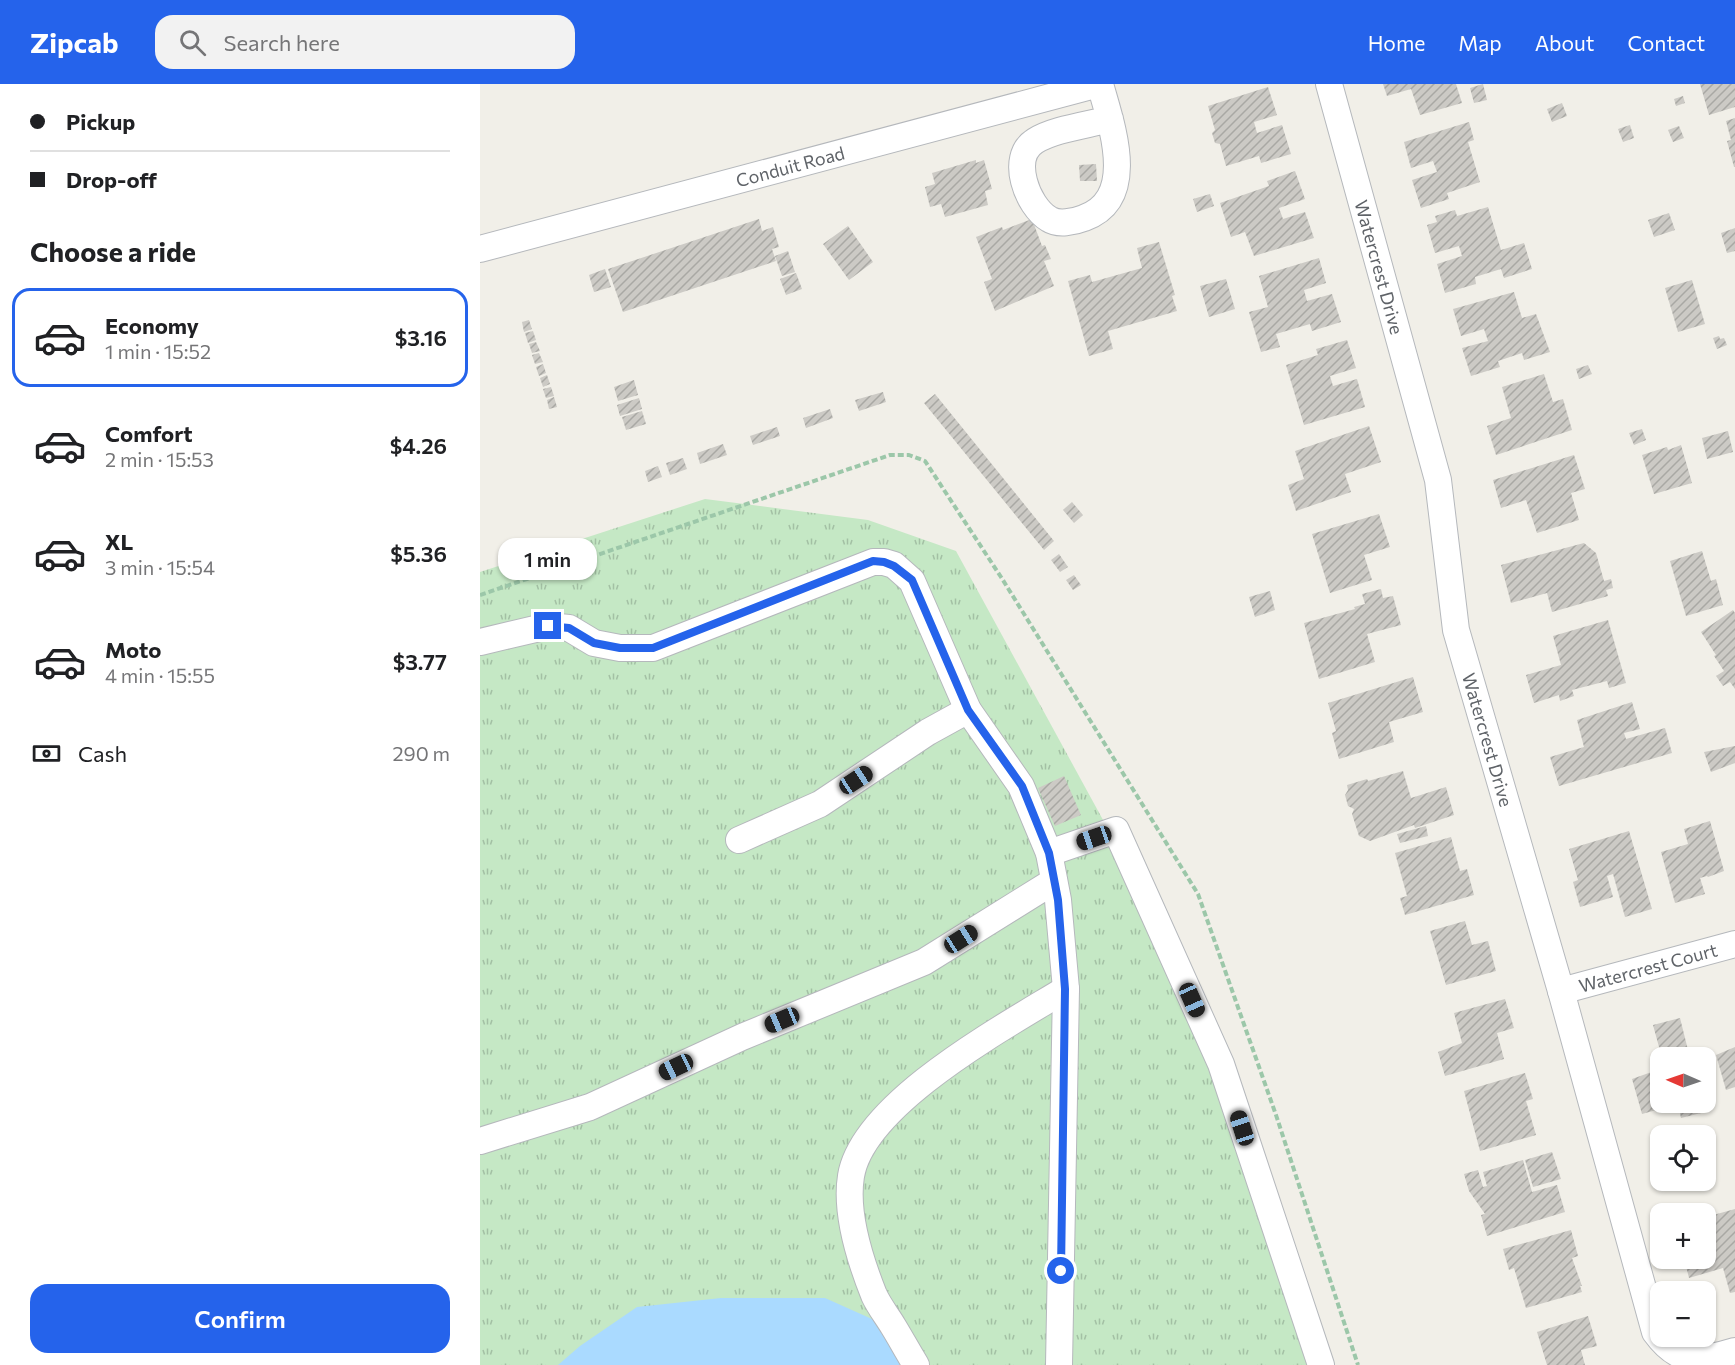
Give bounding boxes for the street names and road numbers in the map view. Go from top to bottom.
street label: Conduit Road [733,141,847,191]
street label: Watercrest Drive [1350,198,1408,337]
street label: Watercrest Drive [1458,670,1518,809]
street label: Watercrest Court [1576,938,1720,997]

